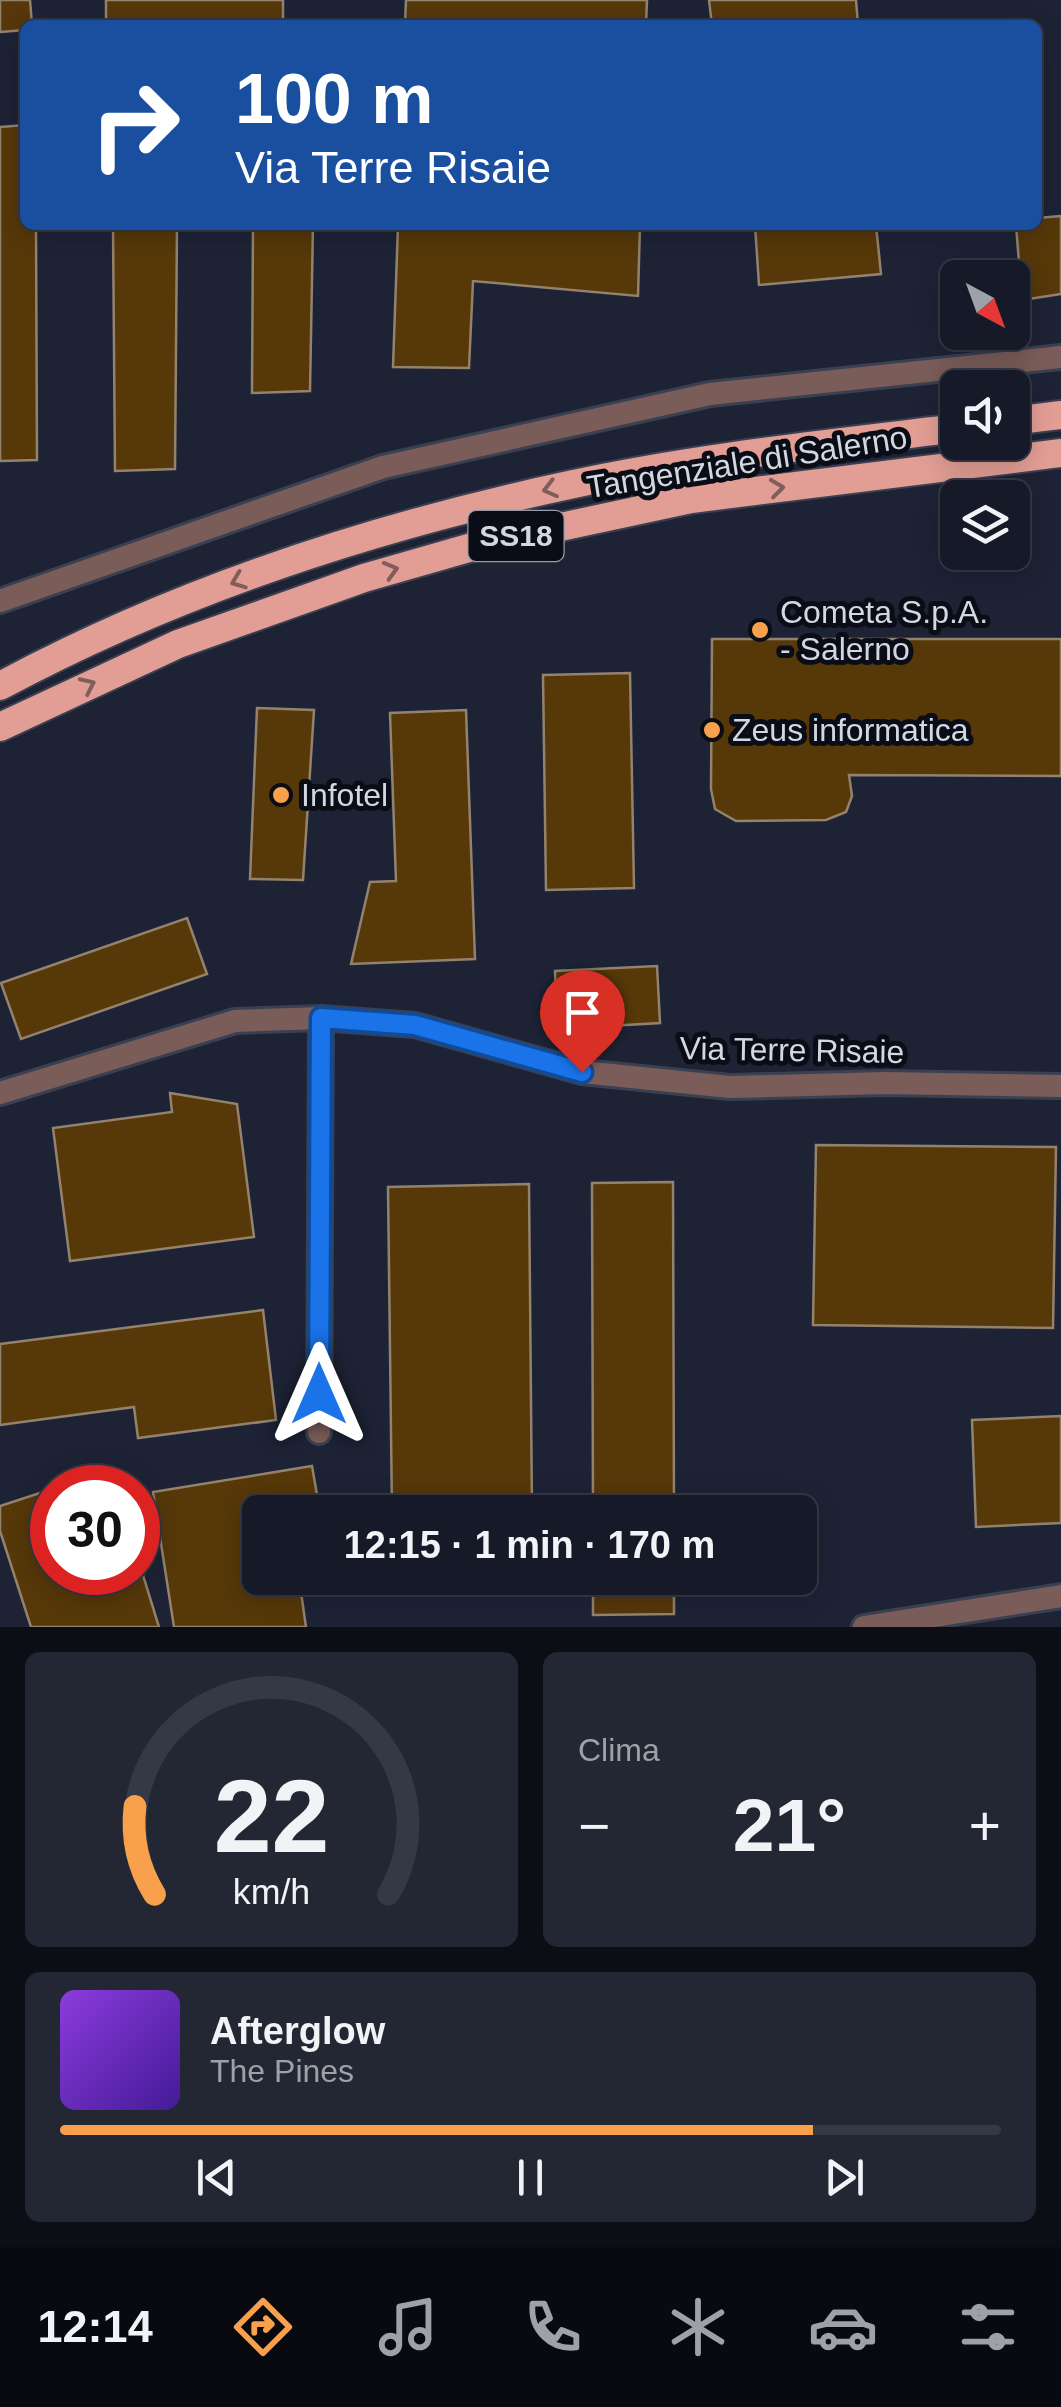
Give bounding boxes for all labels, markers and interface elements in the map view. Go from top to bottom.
icon: right [70,60,200,190]
text: 100 m [235,60,433,138]
text: Via Terre Risaie [235,142,551,193]
north arrow [940,260,1030,350]
map controls [940,260,1030,570]
button: sound [940,370,1030,460]
street label: Tangenziale di Salerno [584,419,910,505]
one-way arrow [542,478,559,499]
one-way arrow [769,479,786,500]
button: layers [940,480,1030,570]
road number: SS18 [468,511,564,561]
one-way arrow [382,561,399,582]
one-way arrow [231,569,248,590]
place label: Cometa S.p.A. - Salerno [780,594,988,667]
marker: Cometa S.p.A. - Salerno [749,619,771,641]
one-way arrow [78,678,96,698]
place label: Zeus informatica [732,712,969,748]
marker: Zeus informatica [701,719,723,741]
place label: Infotel [301,777,388,813]
marker: Infotel [270,784,292,806]
pin [540,970,625,1073]
icon: arrive [555,985,610,1040]
street label: Via Terre Risaie [679,1030,905,1070]
position arrow [267,1342,371,1446]
speed limit sign: 30 [30,1465,160,1595]
text: 12:15 · 1 min · 170 m [344,1524,715,1566]
text: Clima [578,1732,660,1768]
text: 22 [214,1758,329,1874]
text: 21° [733,1783,846,1867]
text: − [578,1795,610,1857]
text: + [969,1795,1001,1857]
text: km/h [233,1872,310,1912]
text: Afterglow [210,2010,385,2052]
text: The Pines [210,2053,354,2089]
icon: previous [189,2150,244,2205]
icon: pause [503,2150,558,2205]
icon: next [817,2150,872,2205]
icon: directions [228,2292,298,2362]
icon: music [373,2292,443,2362]
icon: phone [518,2292,588,2362]
icon: climate [663,2292,733,2362]
icon: car [808,2292,878,2362]
icon: filters [953,2292,1023,2362]
text: 12:14 [38,2301,153,2352]

